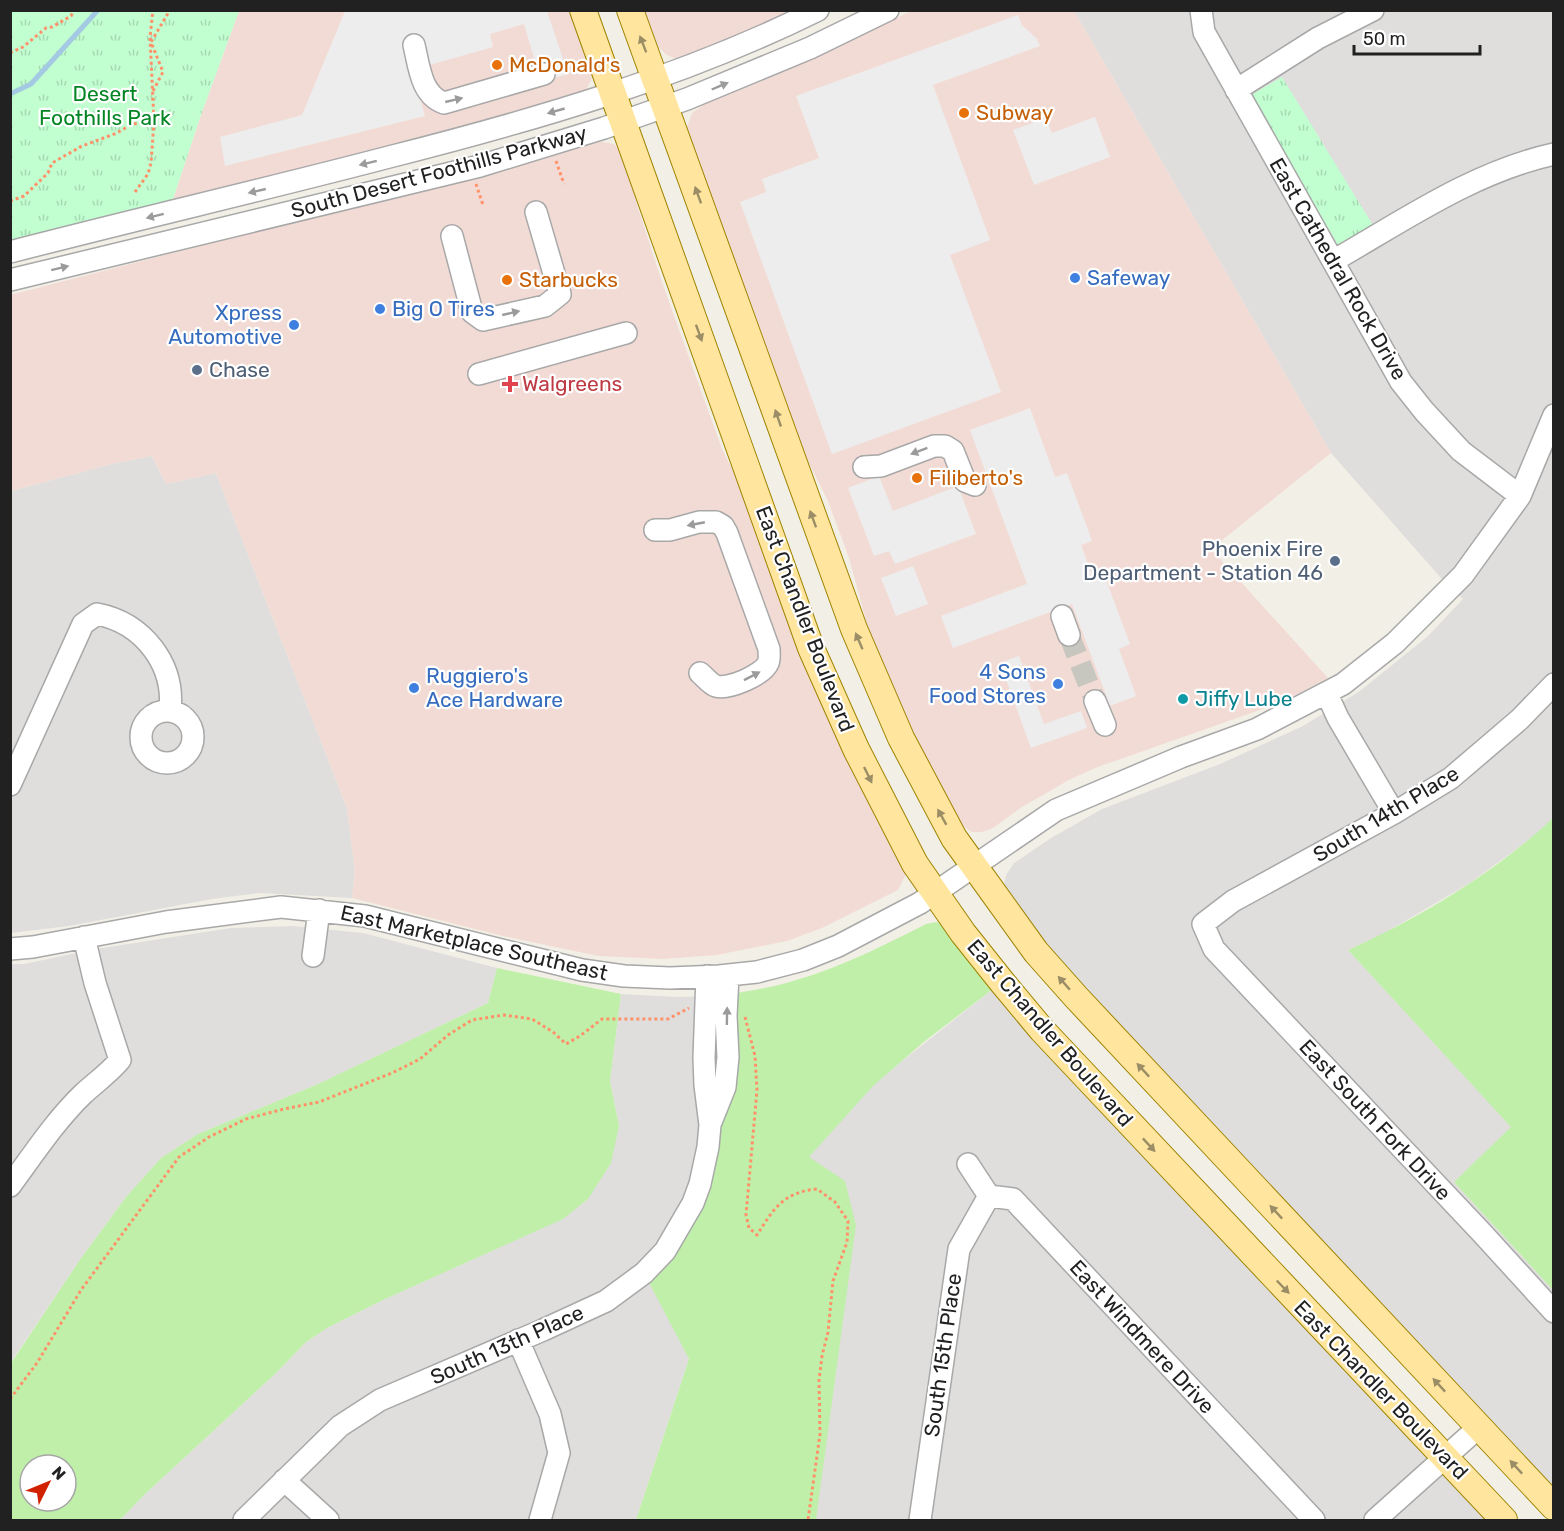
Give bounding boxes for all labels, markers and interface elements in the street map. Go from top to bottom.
scale bar [1354,18,1480,56]
text: 50 m [1363,28,1406,50]
one-way arrow [638,35,647,53]
place label: McDonald's [509,52,621,77]
marker: McDonald's [490,58,504,72]
park label: Desert Foothills Park [39,81,171,130]
one-way arrow [712,81,729,90]
one-way arrow [445,95,463,105]
place label: Subway [976,100,1054,125]
marker: Subway [957,106,971,120]
one-way arrow [547,107,565,116]
street label: South Desert Foothills Parkway [288,120,590,223]
street label: East Cathedral Rock Drive [1265,153,1412,384]
one-way arrow [359,158,377,168]
one-way arrow [248,186,266,196]
one-way arrow [693,186,702,204]
one-way arrow [146,211,164,221]
one-way arrow [51,263,69,272]
place label: Safeway [1087,265,1171,290]
place label: Starbucks [519,267,618,292]
marker: Safeway [1068,271,1082,285]
marker: Starbucks [500,273,514,287]
place label: Big O Tires [392,296,495,321]
place label: Xpress Automotive [168,300,282,349]
marker: Big O Tires [373,302,387,316]
one-way arrow [502,308,520,318]
marker: Xpress Automotive [287,318,301,332]
one-way arrow [695,324,704,342]
place label: Chase [209,357,270,382]
marker: Chase [190,363,204,377]
place label: Walgreens [522,371,622,396]
marker: Walgreens [503,377,517,391]
one-way arrow [772,409,782,427]
one-way arrow [910,446,928,456]
place label: Filiberto's [929,465,1023,490]
marker: Filiberto's [910,471,924,485]
street label: East Chandler Boulevard [751,502,860,735]
one-way arrow [808,510,818,528]
one-way arrow [686,520,705,529]
place label: Phoenix Fire Department - Station 46 [1083,536,1323,585]
marker: Phoenix Fire Department - Station 46 [1328,554,1342,568]
one-way arrow [854,632,863,649]
place label: 4 Sons Food Stores [929,659,1046,708]
place label: Ruggiero's Ace Hardware [426,663,563,712]
one-way arrow [744,671,761,681]
marker: 4 Sons Food Stores [1051,677,1065,691]
marker: Ruggiero's Ace Hardware [407,681,421,695]
place label: Jiffy Lube [1195,686,1292,711]
marker: Jiffy Lube [1176,692,1190,706]
street label: South 14th Place [1308,760,1463,867]
one-way arrow [864,766,873,783]
one-way arrow [937,808,947,825]
street label: East Marketplace Southeast [338,900,610,985]
street label: East Chandler Boulevard [962,934,1138,1131]
one-way arrow [1057,975,1070,991]
one-way arrow [722,1006,732,1025]
street label: East South Fork Drive [1294,1034,1456,1205]
one-way arrow [1136,1062,1150,1077]
one-way arrow [1142,1137,1155,1152]
one-way arrow [1270,1205,1283,1220]
street label: East Windmere Drive [1065,1255,1220,1419]
street label: South 15th Place [919,1271,966,1438]
one-way arrow [1276,1279,1290,1294]
street label: East Chandler Boulevard [1289,1295,1474,1485]
street label: South 13th Place [426,1300,587,1390]
one-way arrow [1432,1377,1446,1392]
north arrow [18,1453,78,1513]
one-way arrow [1510,1460,1523,1475]
text: N [48,1462,69,1484]

